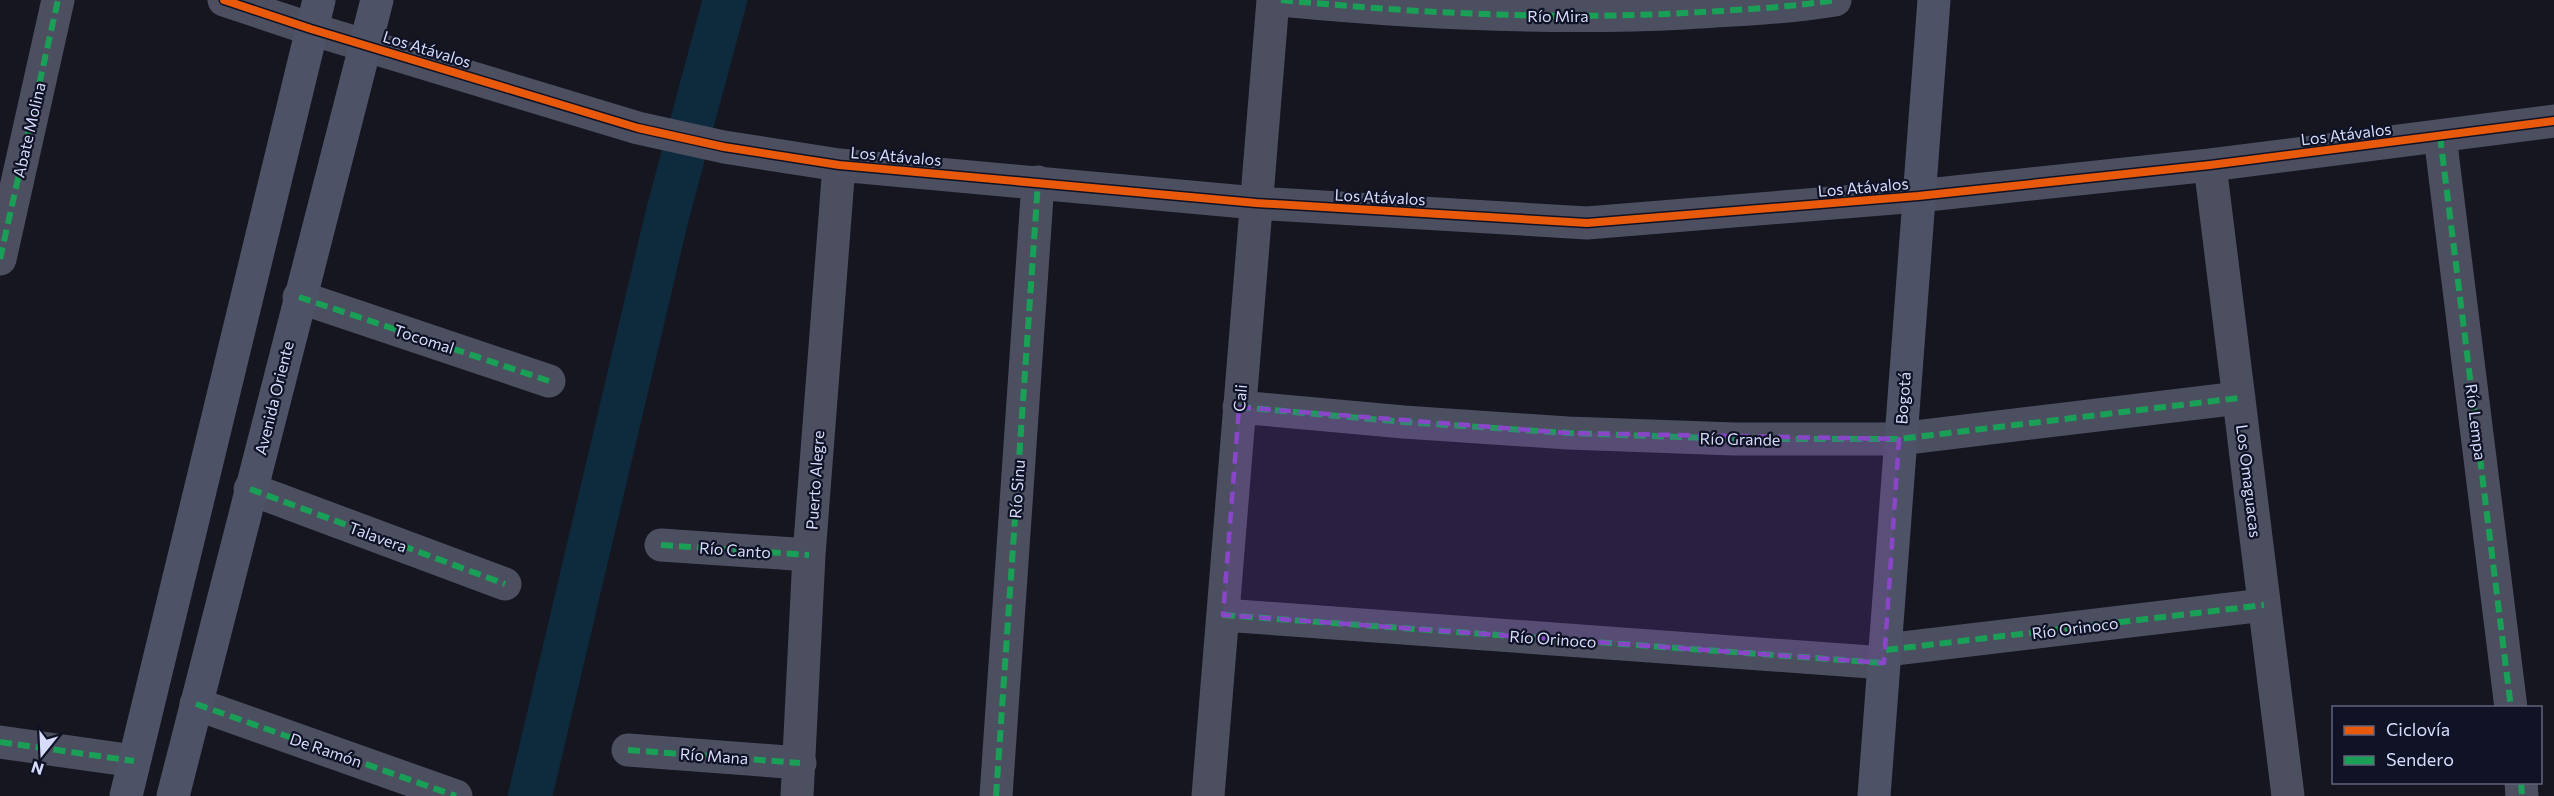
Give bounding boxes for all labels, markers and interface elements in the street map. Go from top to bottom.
street label: Río Mira [1527,6,1589,25]
street label: Los Atávalos [381,26,474,71]
street label: Abate Molina [8,80,49,179]
street label: Los Atávalos [2300,119,2392,148]
street label: Los Atávalos [850,142,942,169]
street label: Los Atávalos [1817,173,1909,200]
street label: Los Atávalos [1334,185,1426,208]
street label: Tocomal [392,320,457,357]
street label: Avenida Oriente [250,339,297,457]
street label: Bogotá [1891,371,1914,425]
street label: Cali [1229,383,1250,412]
street label: Río Lempa [2462,383,2491,461]
street label: Los Omaguacas [2233,423,2266,539]
street label: Río Grande [1700,428,1780,449]
street label: Puerto Alegre [802,430,827,530]
street label: Río Sinu [1005,459,1028,519]
street label: Talavera [347,517,410,556]
street label: Río Canto [698,538,772,561]
street label: Río Orinoco [2030,613,2119,642]
street label: Río Orinoco [1509,626,1597,651]
legend [2332,706,2542,784]
text: Ciclovía [2386,718,2450,740]
north arrow [12,724,72,784]
street label: De Ramón [288,728,365,771]
street label: Río Mana [679,744,749,767]
text: Sendero [2386,748,2454,770]
text: N [29,758,46,780]

